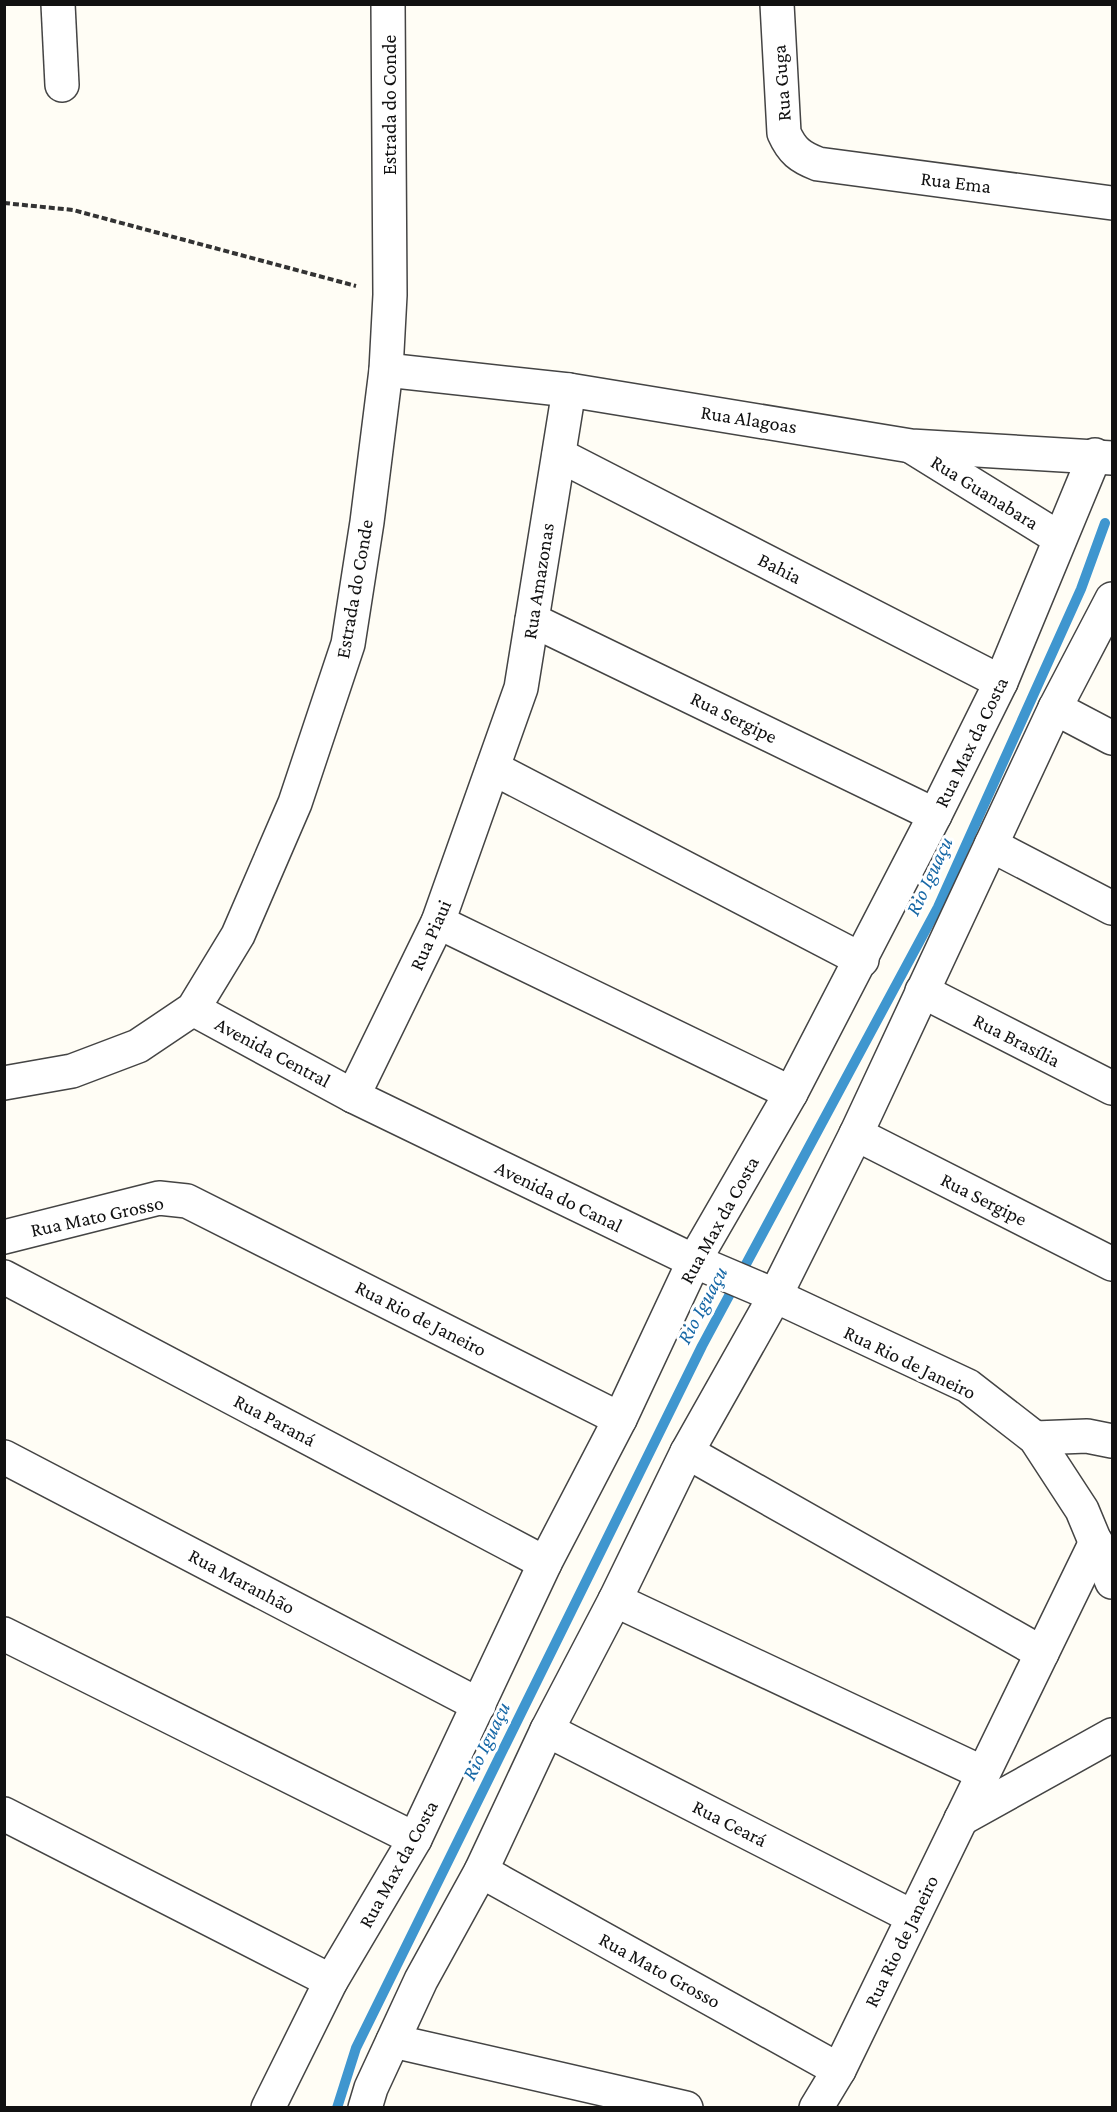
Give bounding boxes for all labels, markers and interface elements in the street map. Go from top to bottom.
street label: Estrada do Conde [378,34,400,175]
street label: Rua Guga [767,44,796,122]
street label: Rua Ema [920,167,992,197]
street label: Rua Alagoas [699,401,799,438]
street label: Rua Guanabara [927,450,1043,534]
street label: Estrada do Conde [331,518,377,660]
street label: Rua Amazonas [518,521,558,641]
street label: Bahia [755,548,805,588]
street label: Rua Max da Costa [930,673,1012,811]
street label: Rua Sergipe [687,687,781,748]
water label: Rio Iguaçu [900,833,958,919]
street label: Rua Piaui [405,896,455,974]
street label: Rua Brasília [970,1009,1064,1071]
street label: Avenida Central [212,1012,334,1092]
street label: Rua Max da Costa [675,1152,763,1288]
street label: Avenida do Canal [492,1156,626,1236]
street label: Rua Sergipe [937,1168,1031,1231]
street label: Rua Mato Grosso [29,1191,166,1241]
water label: Rio Iguaçu [672,1262,732,1348]
street label: Rua Rio de Janeiro [351,1276,490,1361]
street label: Rua Rio de Janeiro [840,1321,980,1404]
street label: Rua Paraná [230,1389,320,1451]
street label: Rua Maranhão [185,1544,299,1618]
water label: Rio Iguaçu [457,1698,515,1784]
street label: Rua Ceará [689,1795,771,1851]
street label: Rua Max da Costa [354,1796,442,1932]
street label: Rua Rio de Janeiro [860,1871,943,2011]
street label: Rua Mato Grosso [595,1928,725,2012]

